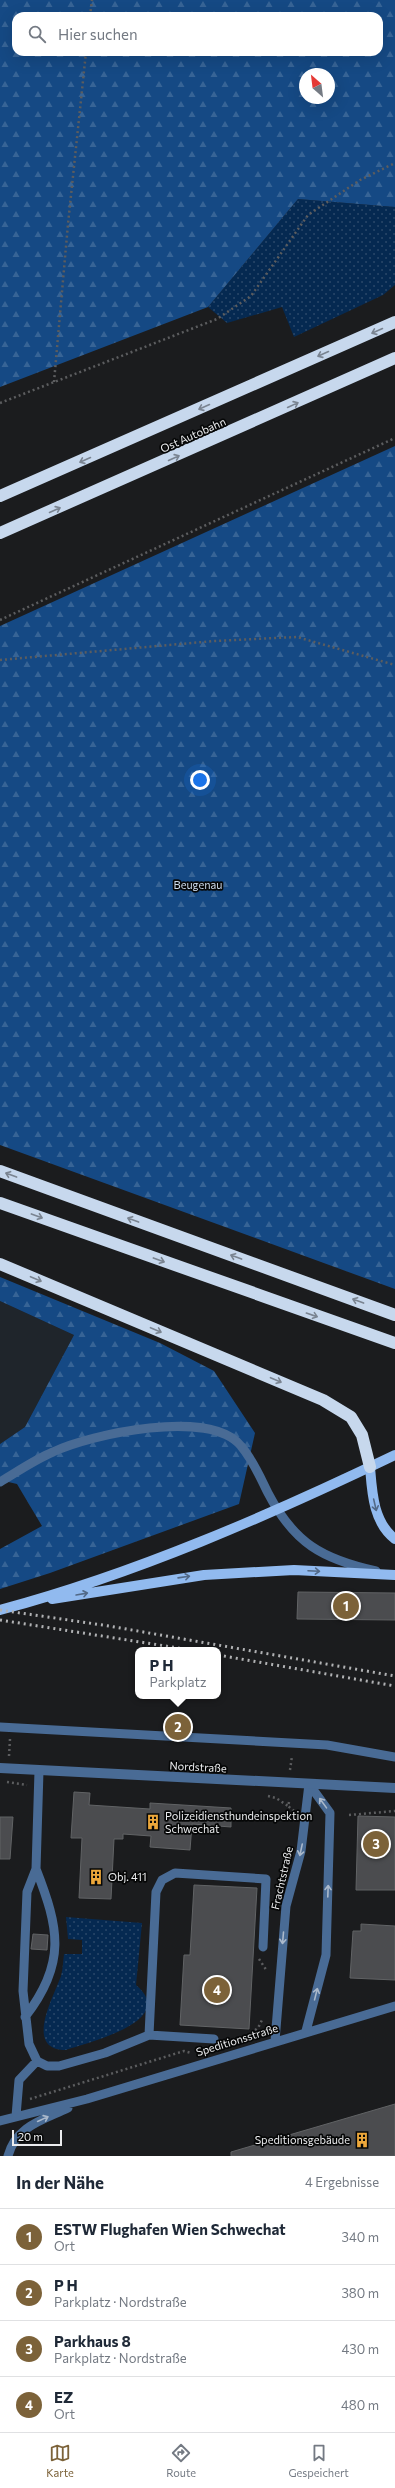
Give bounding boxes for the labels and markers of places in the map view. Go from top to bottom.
pin: 1 [333,1591,359,1621]
pin: 2 [165,1712,191,1742]
place label: Polizeidiensthundeinspektion Schwechat [165,1809,312,1835]
building icon: Polizeidiensthundeinspektion Schwechat [144,1813,162,1831]
pin: 3 [363,1829,389,1859]
building icon: Obj. 411 [87,1868,105,1886]
place label: Obj. 411 [108,1870,147,1883]
pin: 4 [204,1975,230,2005]
building icon: Speditionsgebäude [353,2131,371,2149]
place label: Speditionsgebäude [255,2133,350,2146]

